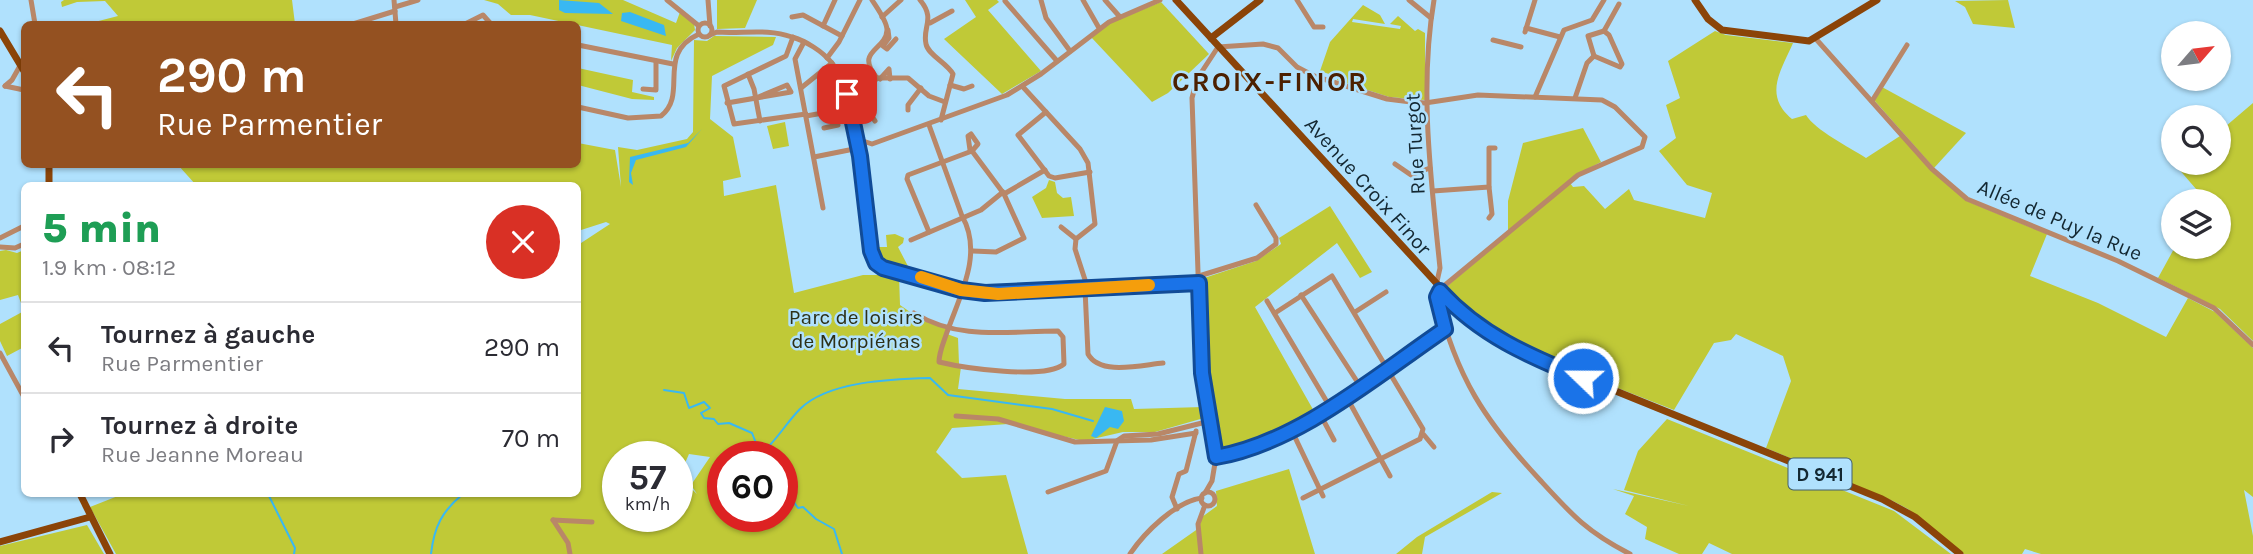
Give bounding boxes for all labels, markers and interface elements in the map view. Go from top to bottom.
north arrow [2161,21,2231,91]
map controls [2161,21,2231,259]
text: 290 m [157,47,306,104]
icon: left [42,49,133,140]
pin [817,64,877,124]
district label: CROIX-FINOR [1172,65,1368,98]
icon: arrive [828,75,866,113]
street label: Rue Turgot [1400,93,1430,195]
button: search [2161,105,2231,175]
text: Rue Parmentier [157,106,382,143]
street label: Avenue Croix Finor [1300,112,1436,260]
street label: Allée de Puy la Rue [1974,174,2146,266]
button: layers [2161,189,2231,259]
text: 5 min [42,203,161,253]
button: close [486,205,560,279]
text: 1.9 km · 08:12 [42,254,176,281]
park label: Parc de loisirs de Morpiénas [789,305,923,353]
text: Tournez à gauche [101,319,315,350]
icon: left [42,329,80,367]
text: 290 m [484,332,560,363]
position arrow [1546,341,1620,415]
text: Rue Parmentier [101,350,263,377]
text: Tournez à droite [101,410,298,441]
icon: right [42,420,80,458]
text: 70 m [502,423,560,454]
text: Rue Jeanne Moreau [101,441,304,468]
speed limit sign: 60 [707,441,798,532]
text: 57 [629,457,666,498]
road number: D 941 [1788,458,1852,489]
text: km/h [625,493,670,515]

